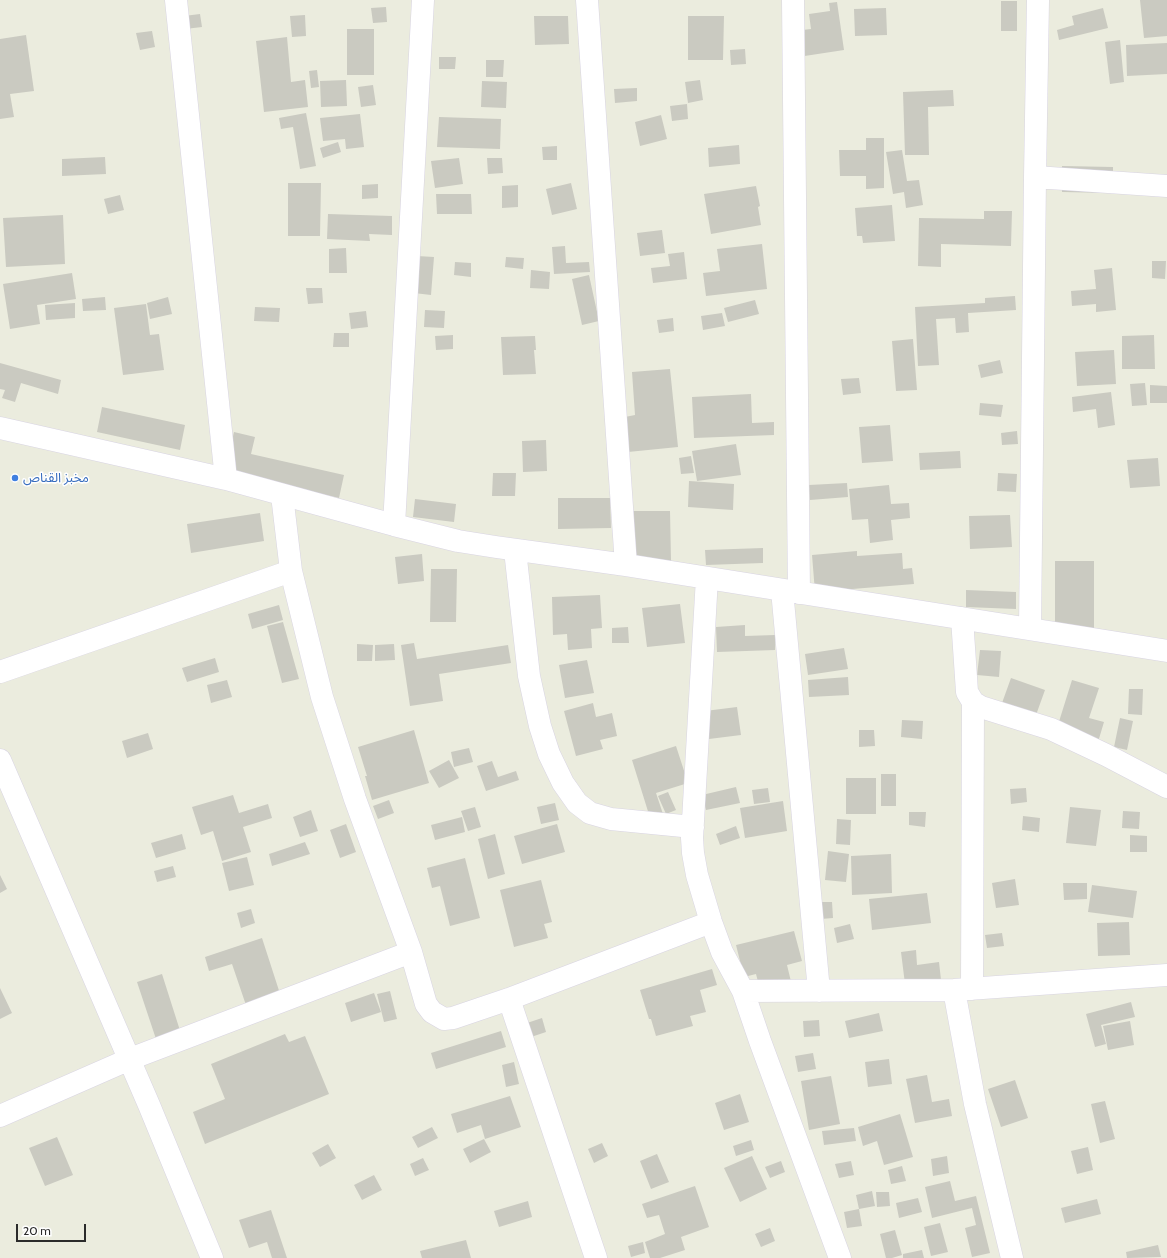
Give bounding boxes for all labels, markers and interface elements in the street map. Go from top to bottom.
place label: مخبز القناص [23,470,89,486]
marker: مخبز القناص [10,473,20,483]
scale bar [18,1216,88,1242]
text: 20 m [23,1223,51,1238]

